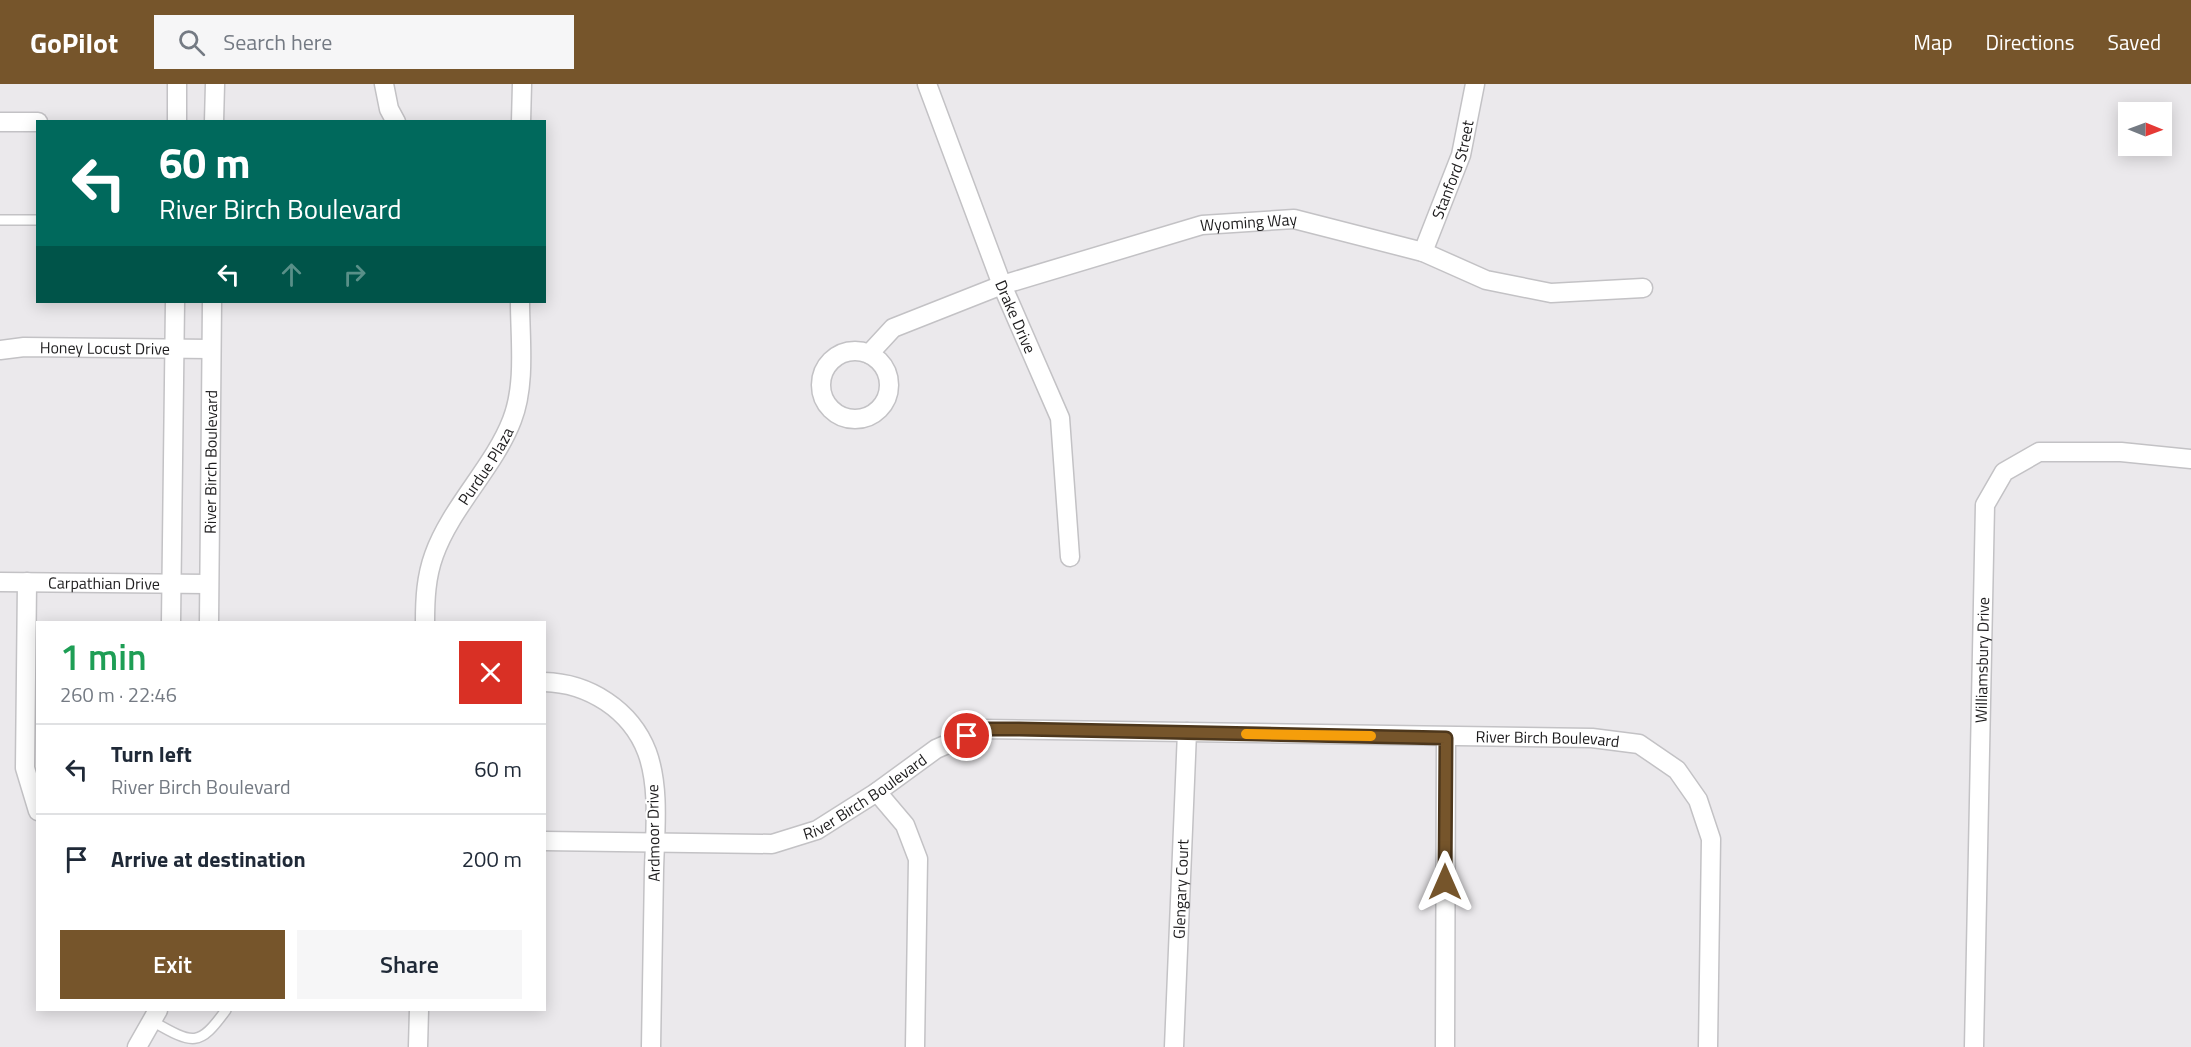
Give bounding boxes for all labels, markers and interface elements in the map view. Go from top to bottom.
search box [154,15,574,69]
text: GoPilot [30,21,118,64]
text: Search here [223,25,332,59]
icon: search [175,26,208,59]
text: Map [1913,26,1953,58]
text: Directions [1986,26,2075,58]
text: Saved [2108,26,2161,58]
north arrow [2118,102,2172,156]
map controls [2118,102,2172,156]
street label: Stanford Street [1425,118,1480,222]
text: 60 m [159,130,251,194]
icon: left [60,144,138,222]
text: River Birch Boulevard [159,188,402,229]
street label: Wyoming Way [1199,207,1298,237]
icon: left [212,258,245,291]
icon: ahead [275,258,308,291]
icon: right [338,258,371,291]
street label: Drake Drive [989,276,1042,357]
street label: Honey Locust Drive [40,335,170,361]
street label: River Birch Boulevard [198,390,223,534]
street label: Purdue Plaza [452,423,519,510]
street label: Carpathian Drive [48,570,160,596]
street label: Williamsbury Drive [1969,597,1995,723]
text: 1 min [60,629,147,684]
button: close [459,641,522,704]
text: 260 m · 22:46 [60,679,177,710]
pin [941,710,992,761]
icon: arrive [950,719,983,752]
street label: River Birch Boulevard [1476,724,1621,753]
text: Turn left [111,737,192,771]
street label: River Birch Boulevard [800,748,932,846]
text: 60 m [474,752,522,786]
icon: left [60,753,93,786]
text: River Birch Boulevard [111,771,291,802]
street label: Ardmoor Drive [640,784,666,882]
street label: Glengary Court [1166,838,1195,940]
text: Arrive at destination [111,842,306,876]
text: 200 m [462,842,522,876]
icon: arrive [60,843,93,876]
position arrow [1413,850,1477,914]
button: Exit [60,930,285,999]
button: Share [297,930,522,999]

